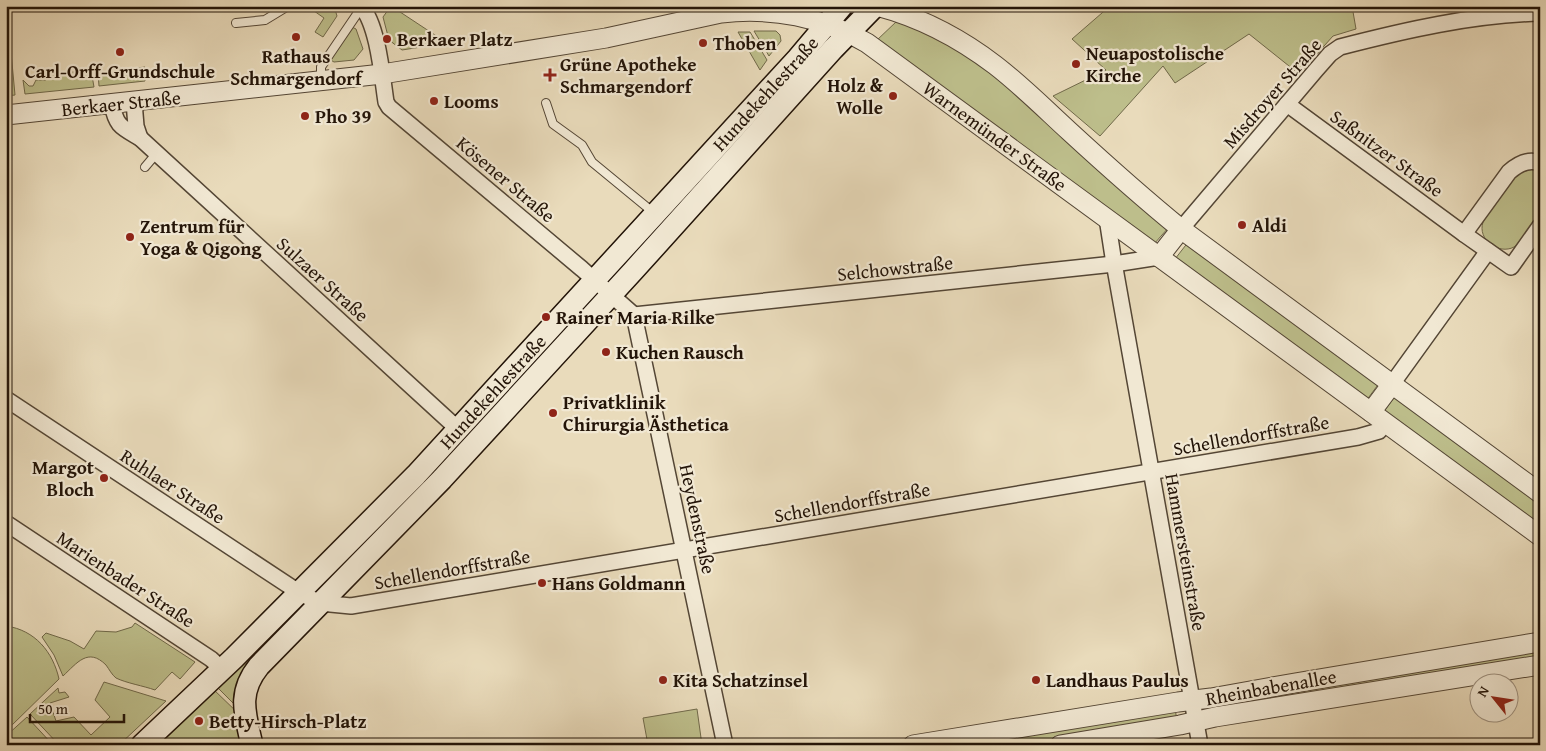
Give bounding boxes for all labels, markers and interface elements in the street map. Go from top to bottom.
place label: Berkaer Platz [397,25,513,53]
place label: Thoben [713,29,777,57]
street label: Hundekehlestraße [706,30,825,157]
marker: Rathaus Schmargendorf [290,31,302,43]
street label: Misdroyer Straße [1216,31,1328,154]
marker: Berkaer Platz [381,33,393,45]
marker: Thoben [697,37,709,49]
place label: Neuapostolische Kirche [1086,39,1224,89]
place label: Rathaus Schmargendorf [230,42,364,92]
marker: Carl-Orff-Grundschule [114,46,126,58]
place label: Grüne Apotheke Schmargendorf [560,50,696,100]
place label: Carl-Orff-Grundschule [25,57,215,85]
marker: Neuapostolische Kirche [1070,58,1082,70]
marker: Grüne Apotheke Schmargendorf [544,69,556,81]
place label: Holz & Wolle [827,71,884,121]
street label: Warnemünder Straße [917,74,1073,198]
street label: Berkaer Straße [60,83,182,123]
place label: Looms [444,87,499,115]
marker: Holz & Wolle [887,90,899,102]
marker: Looms [428,95,440,107]
place label: Pho 39 [315,102,371,130]
street label: Saßnitzer Straße [1325,102,1450,204]
marker: Pho 39 [299,110,311,122]
street label: Kösener Straße [450,129,562,229]
place label: Aldi [1252,211,1287,239]
place label: Zentrum für Yoga & Qigong [140,212,262,262]
marker: Aldi [1236,219,1248,231]
street label: Sulzaer Straße [271,230,375,328]
marker: Zentrum für Yoga & Qigong [124,231,136,243]
street label: Selchowstraße [836,248,954,288]
place label: Rainer Maria Rilke [556,303,715,331]
marker: Rainer Maria Rilke [540,311,552,323]
street label: Hundekehlestraße [433,328,552,455]
place label: Kuchen Rausch [616,338,744,366]
marker: Kuchen Rausch [600,346,612,358]
place label: Privatklinik Chirurgia Ästhetica [563,388,729,438]
marker: Privatklinik Chirurgia Ästhetica [547,407,559,419]
street label: Schellendorffstraße [1171,407,1331,463]
street label: Ruhlaer Straße [115,442,231,530]
place label: Margot Bloch [32,453,95,503]
street label: Heydenstraße [673,461,723,577]
street label: Hammersteinstraße [1158,471,1214,633]
marker: Margot Bloch [98,472,110,484]
street label: Schellendorffstraße [772,474,932,530]
street label: Marienbader Straße [51,524,201,634]
street label: Schellendorffstraße [372,541,532,597]
place label: Hans Goldmann [552,569,686,597]
marker: Hans Goldmann [536,577,548,589]
street label: Rheinbabenallee [1203,662,1339,712]
place label: Kita Schatzinsel [673,666,808,694]
place label: Landhaus Paulus [1046,666,1189,694]
marker: Kita Schatzinsel [657,674,669,686]
marker: Landhaus Paulus [1030,674,1042,686]
north arrow [1468,674,1518,724]
text: N [1472,682,1494,701]
scale bar [30,691,124,723]
text: 50 m [38,698,69,719]
place label: Betty-Hirsch-Platz [209,707,367,735]
marker: Betty-Hirsch-Platz [193,715,205,727]

